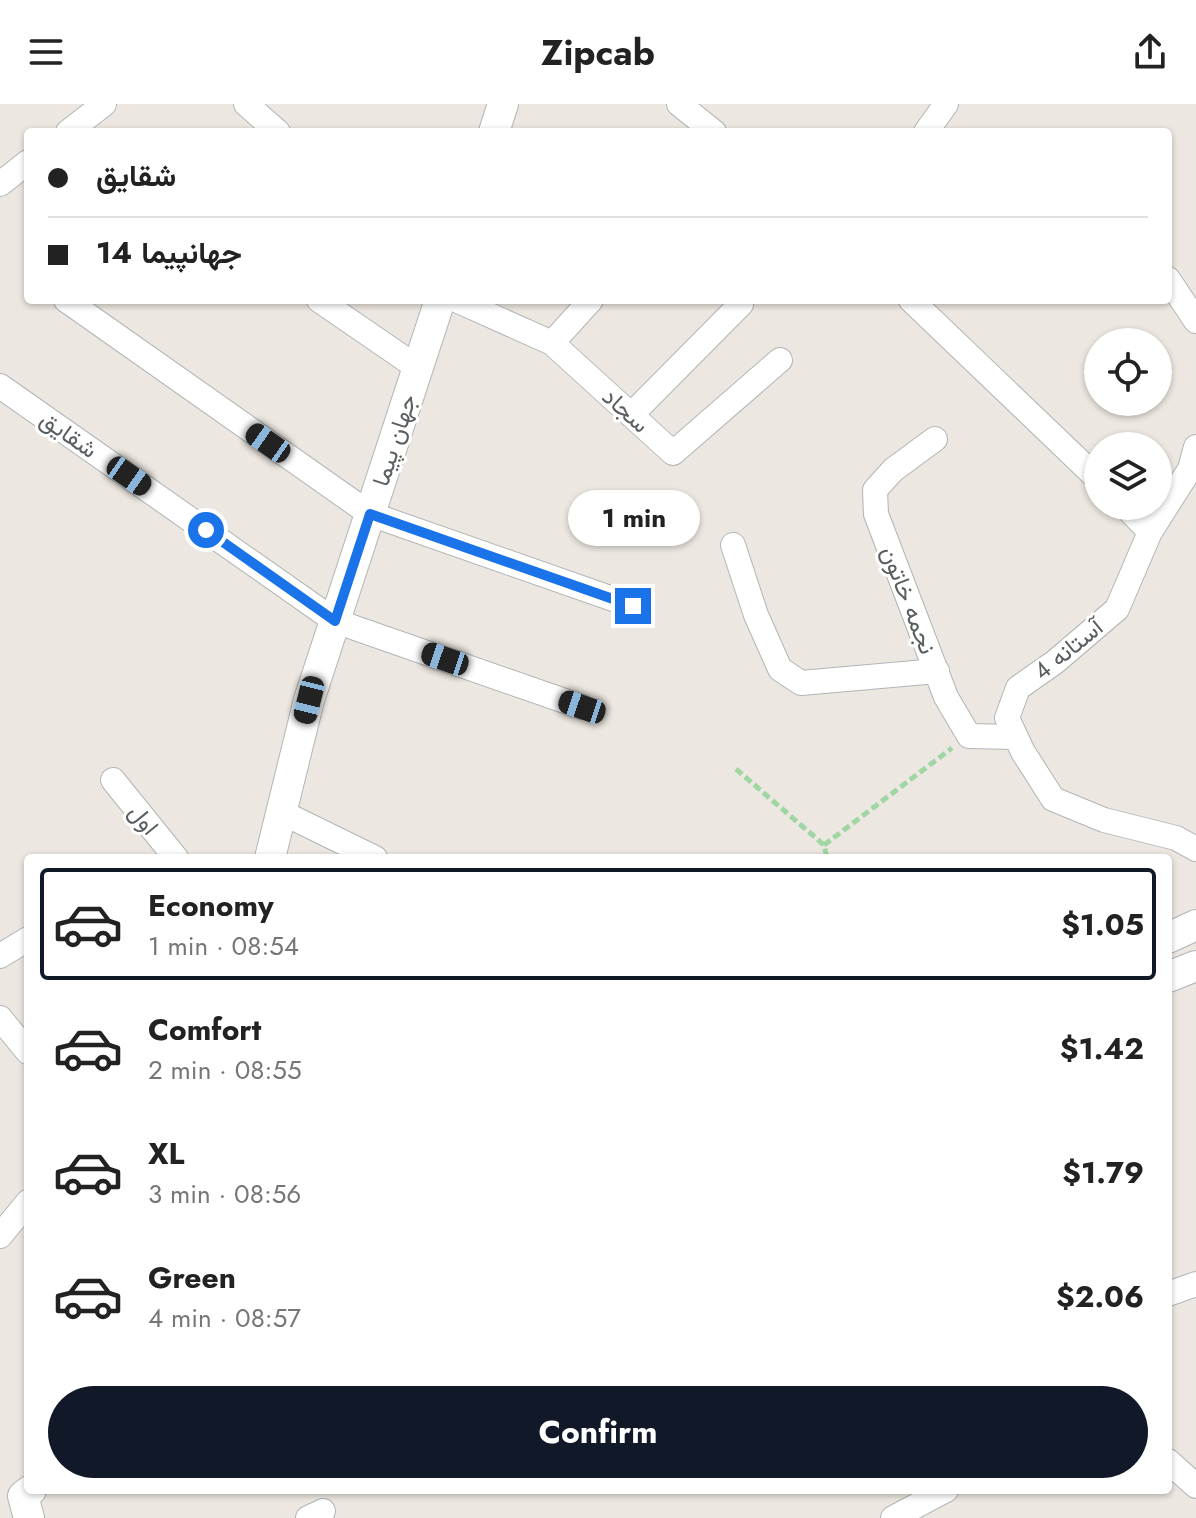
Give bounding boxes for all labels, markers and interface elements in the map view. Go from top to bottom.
text: Zipcab [541,26,655,78]
icon: menu [24,30,68,74]
icon: share [1128,30,1172,74]
text: شقایق [96,154,176,197]
text: جهانپیما 14 [96,231,242,274]
map controls [1084,328,1172,520]
button: locate [1084,328,1172,416]
street label: سجاد [595,379,657,441]
street label: جهان پیما [363,390,425,490]
street label: شقایق [33,402,105,466]
car [241,419,295,467]
button: layers [1084,432,1172,520]
car [102,452,156,500]
callout: 1 min [567,490,699,546]
text: 1 min [602,499,666,537]
route start [188,512,224,548]
street label: نجمه خاتون [872,541,946,659]
route end [615,588,651,624]
street label: آستانه 4 [1026,609,1112,688]
car [418,640,472,678]
car [292,674,326,726]
car [555,688,609,726]
street label: اول [120,796,168,842]
text: Economy [148,884,274,927]
icon: car [52,888,124,960]
text: $1.05 [1061,903,1144,946]
text: 1 min · 08:54 [148,927,299,965]
text: Comfort [148,1008,261,1051]
icon: car [52,1012,124,1084]
text: $1.42 [1060,1027,1144,1070]
text: 2 min · 08:55 [148,1051,302,1089]
text: XL [148,1132,184,1175]
icon: car [52,1136,124,1208]
text: $1.79 [1062,1151,1144,1194]
text: 3 min · 08:56 [148,1175,301,1213]
text: Green [148,1256,236,1299]
icon: car [52,1260,124,1332]
text: $2.06 [1056,1275,1144,1318]
text: 4 min · 08:57 [148,1299,301,1337]
button: Confirm [48,1386,1148,1478]

